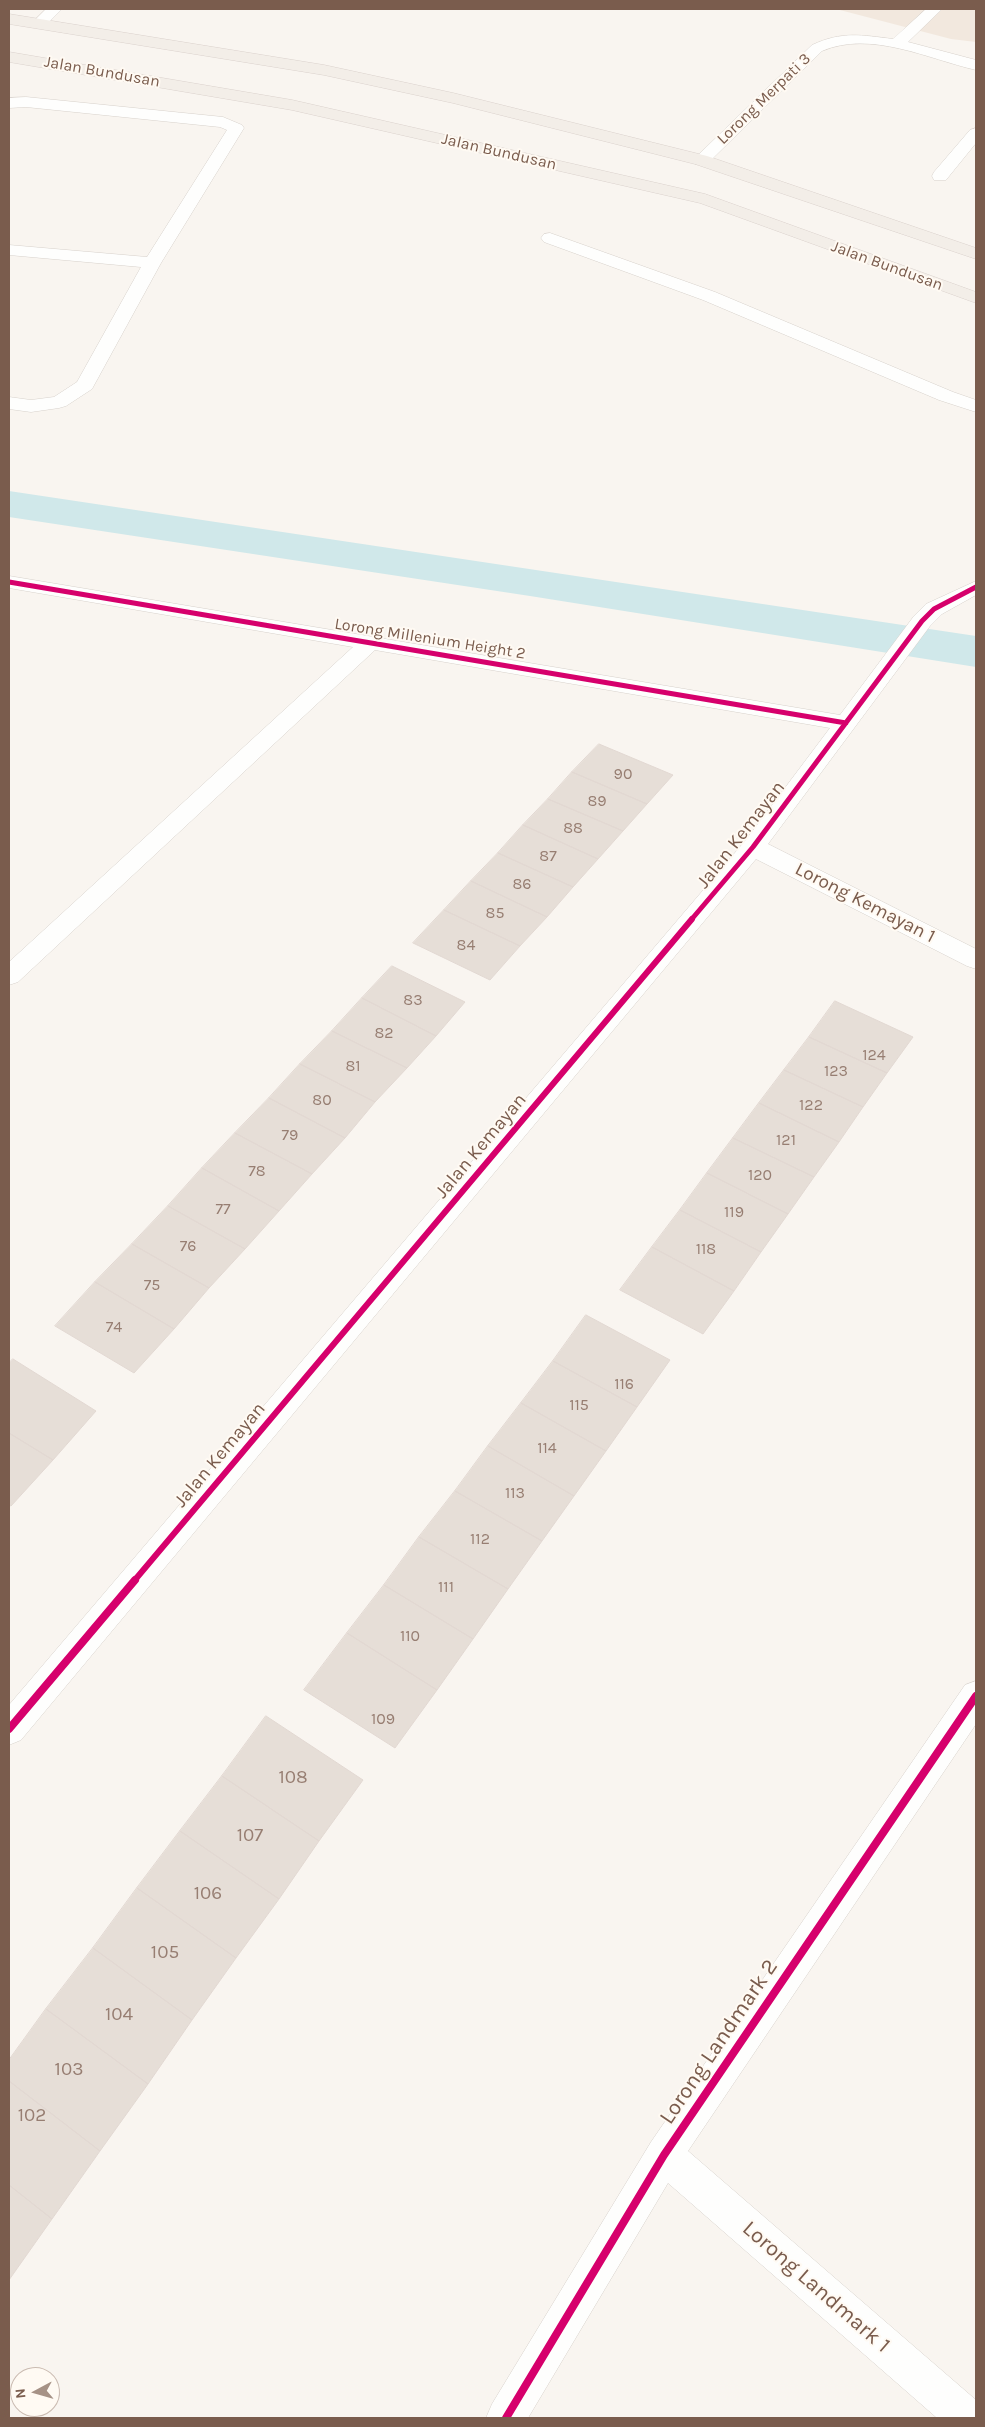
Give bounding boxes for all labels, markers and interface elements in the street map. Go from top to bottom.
street label: Lorong Merpati 3 [713,49,815,149]
street label: Jalan Bundusan [43,52,161,92]
street label: Jalan Bundusan [440,129,558,175]
street label: Jalan Bundusan [829,237,945,295]
street label: Lorong Millenium Height 2 [333,614,527,664]
house number: 90 [614,764,632,784]
street label: Jalan Kemayan [692,777,790,893]
house number: 89 [587,791,607,811]
house number: 88 [563,818,583,838]
house number: 87 [539,846,557,866]
street label: Lorong Kemayan 1 [791,858,939,948]
house number: 86 [513,874,531,894]
house number: 85 [486,903,504,923]
house number: 84 [457,935,475,955]
house number: 83 [403,990,423,1010]
house number: 82 [374,1023,394,1043]
house number: 124 [862,1045,886,1065]
house number: 81 [345,1056,361,1076]
house number: 123 [824,1061,848,1081]
street label: Jalan Kemayan [430,1089,532,1203]
house number: 80 [312,1090,332,1110]
house number: 122 [799,1095,823,1115]
house number: 79 [282,1125,298,1145]
house number: 121 [776,1130,796,1150]
house number: 78 [248,1161,266,1181]
house number: 120 [748,1165,772,1185]
house number: 77 [215,1199,231,1219]
house number: 119 [724,1202,744,1222]
house number: 76 [180,1236,196,1256]
house number: 118 [696,1239,716,1259]
house number: 75 [144,1275,160,1295]
house number: 74 [106,1317,122,1337]
house number: 116 [614,1374,634,1394]
house number: 115 [569,1395,589,1415]
street label: Jalan Kemayan [169,1398,271,1512]
house number: 114 [537,1438,557,1458]
house number: 113 [505,1483,525,1503]
house number: 112 [470,1529,490,1549]
house number: 111 [438,1577,454,1597]
house number: 110 [400,1626,420,1646]
house number: 109 [371,1709,395,1729]
house number: 108 [278,1767,308,1789]
house number: 107 [237,1825,263,1847]
house number: 106 [194,1883,222,1905]
house number: 105 [151,1942,179,1964]
street label: Lorong Landmark 2 [654,1955,784,2129]
house number: 104 [105,2004,133,2026]
house number: 103 [55,2059,83,2081]
house number: 102 [18,2105,46,2127]
street label: Lorong Landmark 1 [737,2216,895,2358]
north arrow [10,2367,60,2417]
text: N [12,2388,30,2399]

